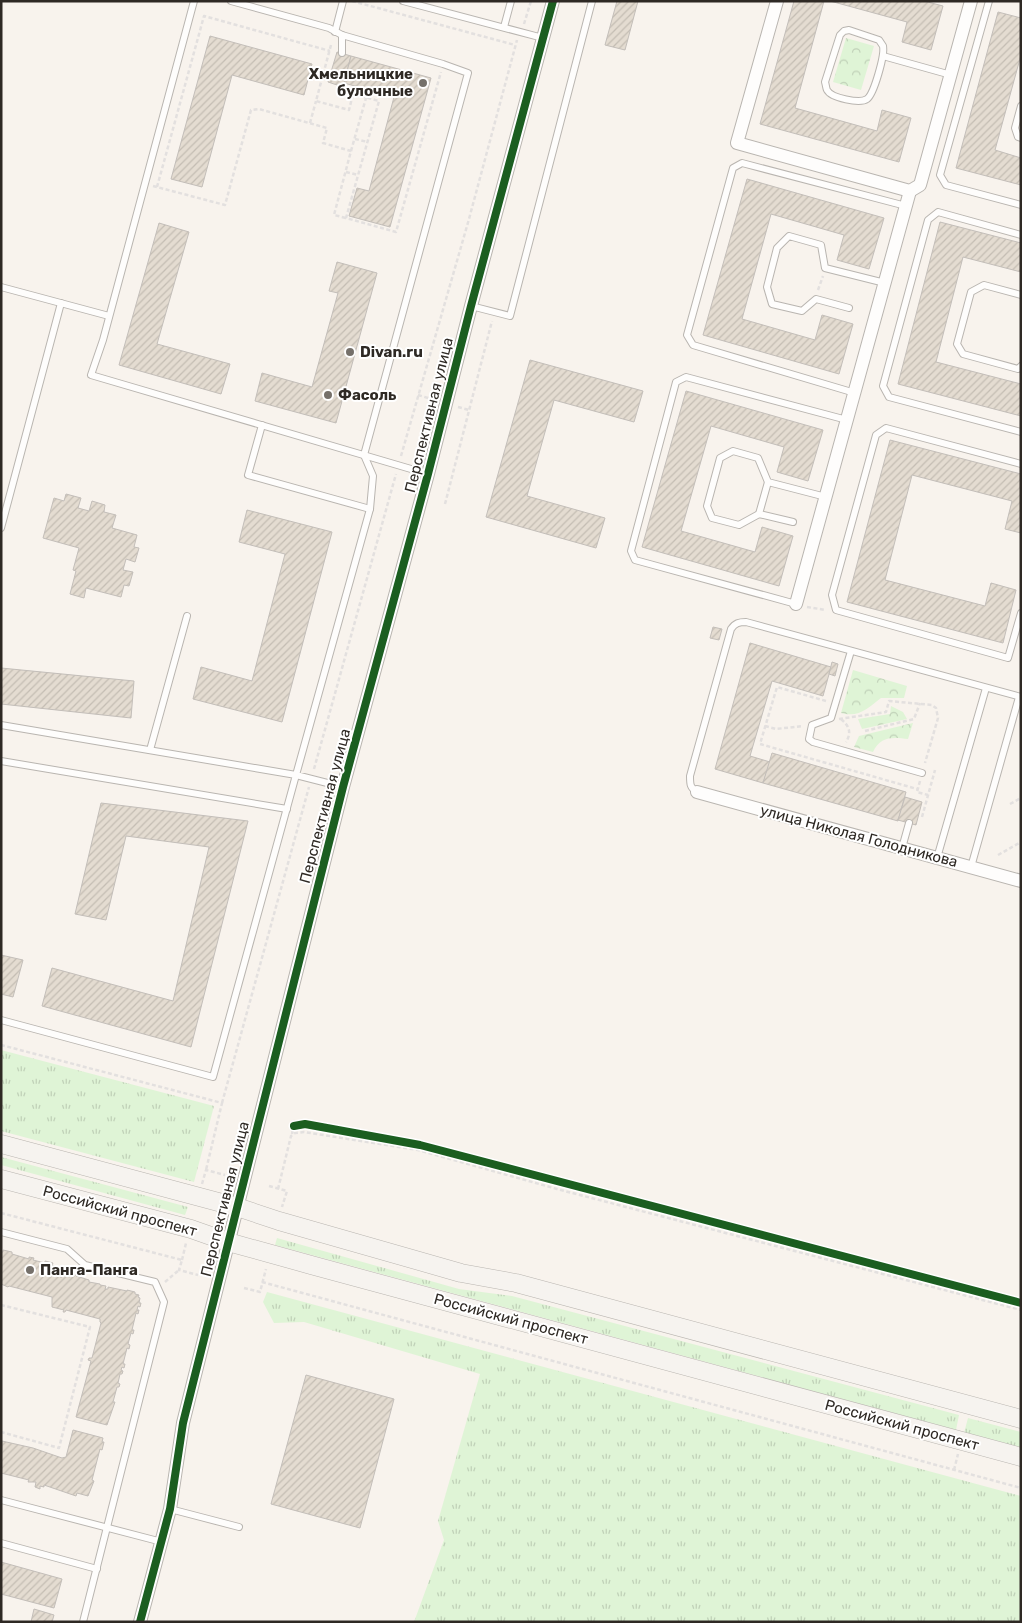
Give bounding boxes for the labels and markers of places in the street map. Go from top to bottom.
place label: Хмельницкие булочные [309,65,413,100]
marker: Хмельницкие булочные [417,77,429,89]
place label: Divan.ru [360,343,423,361]
marker: Divan.ru [344,346,356,358]
place label: Фасоль [338,386,397,404]
marker: Фасоль [322,389,334,401]
place label: Панга-Панга [40,1261,138,1279]
marker: Панга-Панга [24,1264,36,1276]

